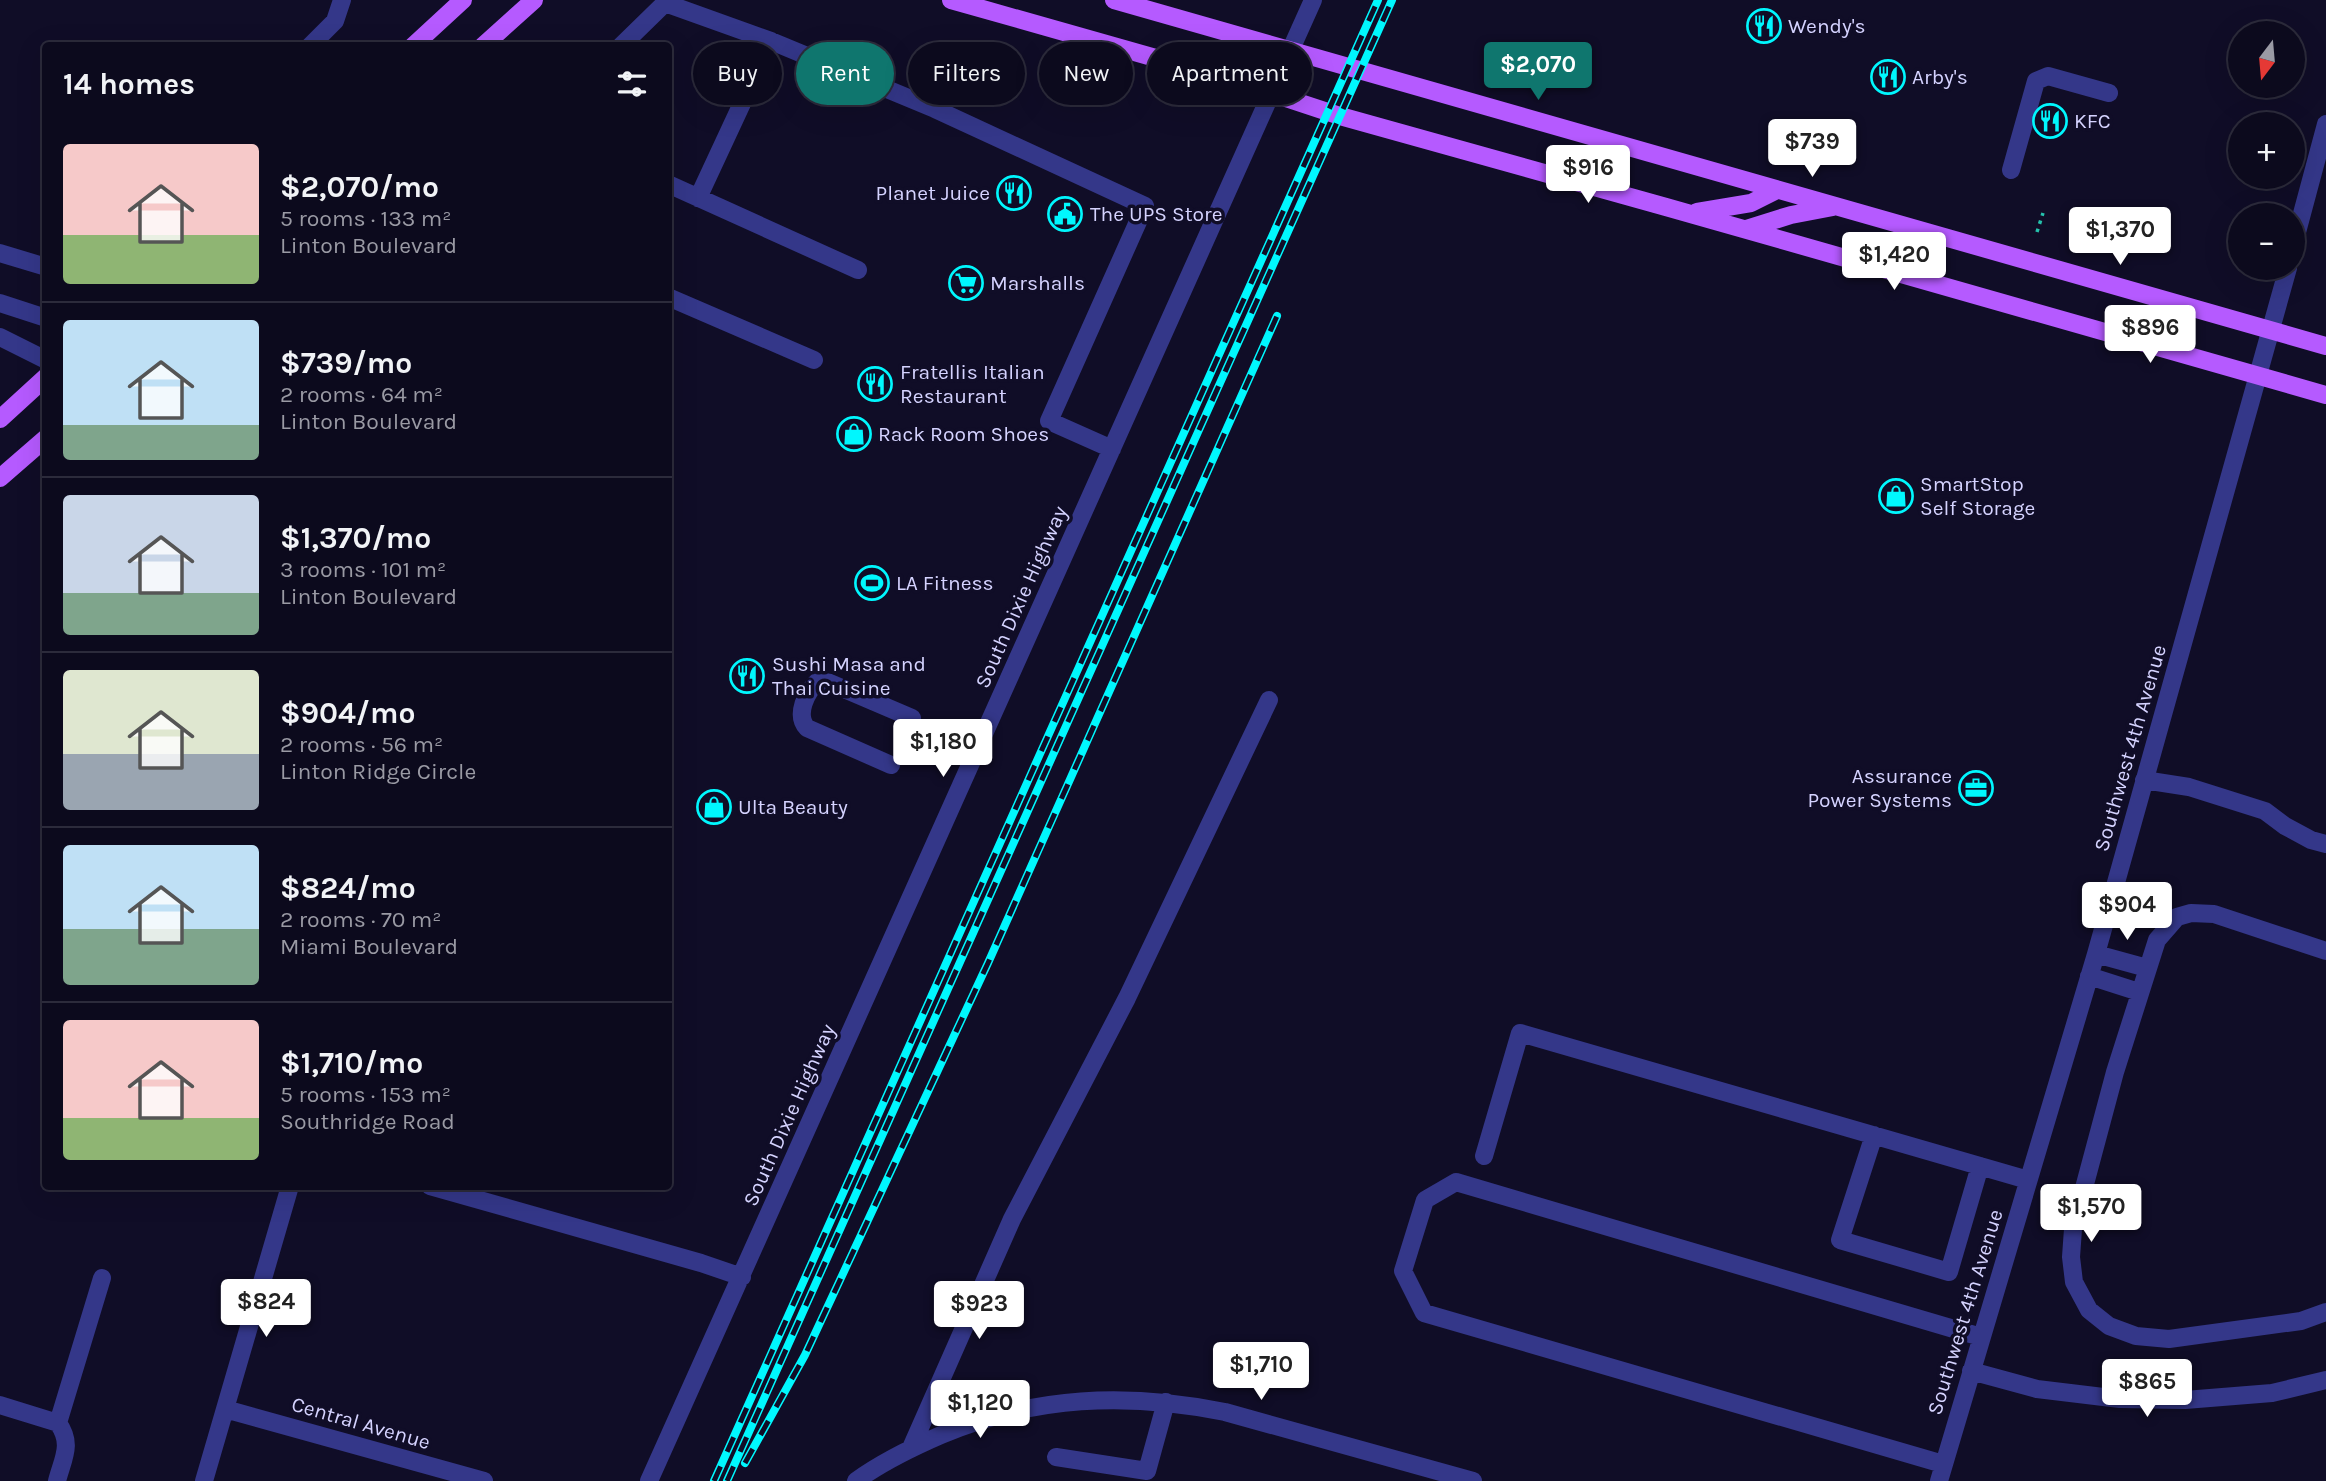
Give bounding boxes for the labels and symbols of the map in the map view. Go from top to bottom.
restaurant icon: Wendy's [1745,7,1783,45]
place label: Wendy's [1788,14,1866,38]
north arrow [2228,21,2305,98]
pin: $2,070 [1481,42,1595,102]
restaurant icon: Arby's [1869,58,1907,96]
place label: Arby's [1912,65,1968,89]
restaurant icon: KFC [2031,102,2069,140]
place label: KFC [2074,109,2111,133]
pin: $739 [1771,120,1853,179]
pin: $916 [1547,146,1629,205]
restaurant icon: Planet Juice [995,174,1033,212]
place label: Planet Juice [876,181,990,205]
public building icon: The UPS Store [1046,195,1084,233]
place label: The UPS Store [1090,202,1222,226]
pin: $1,370 [2063,208,2177,267]
pin: $1,420 [1837,232,1951,292]
supermarket icon: Marshalls [947,264,985,302]
place label: Marshalls [990,271,1085,295]
pin: $896 [2109,306,2191,365]
place label: Fratellis Italian Restaurant [900,360,1045,408]
restaurant icon: Fratellis Italian Restaurant [856,365,894,403]
shop icon: Rack Room Shoes [835,415,873,453]
place label: Rack Room Shoes [878,422,1049,446]
place label: SmartStop Self Storage [1920,472,2035,520]
shop icon: SmartStop Self Storage [1877,477,1915,515]
street label: South Dixie Highway [970,502,1072,692]
sports icon: LA Fitness [853,564,891,602]
place label: LA Fitness [896,571,994,595]
street label: Southwest 4th Avenue [2089,642,2171,854]
place label: Sushi Masa and Thai Cuisine [772,652,926,700]
restaurant icon: Sushi Masa and Thai Cuisine [728,657,766,695]
pin: $1,180 [886,720,1000,779]
place label: Assurance Power Systems [1807,764,1952,812]
office icon: Assurance Power Systems [1957,769,1995,807]
shop icon: Ulta Beauty [695,788,733,826]
place label: Ulta Beauty [738,795,848,819]
pin: $904 [2086,883,2168,942]
street label: South Dixie Highway [738,1020,840,1210]
pin: $1,570 [2034,1184,2148,1244]
street label: Southwest 4th Avenue [1922,1206,2008,1418]
pin: $824 [225,1280,307,1339]
pin: $923 [938,1282,1020,1341]
pin: $1,710 [1204,1342,1318,1402]
pin: $865 [2106,1360,2188,1419]
pin: $1,120 [923,1380,1037,1440]
street label: Central Avenue [289,1392,433,1454]

